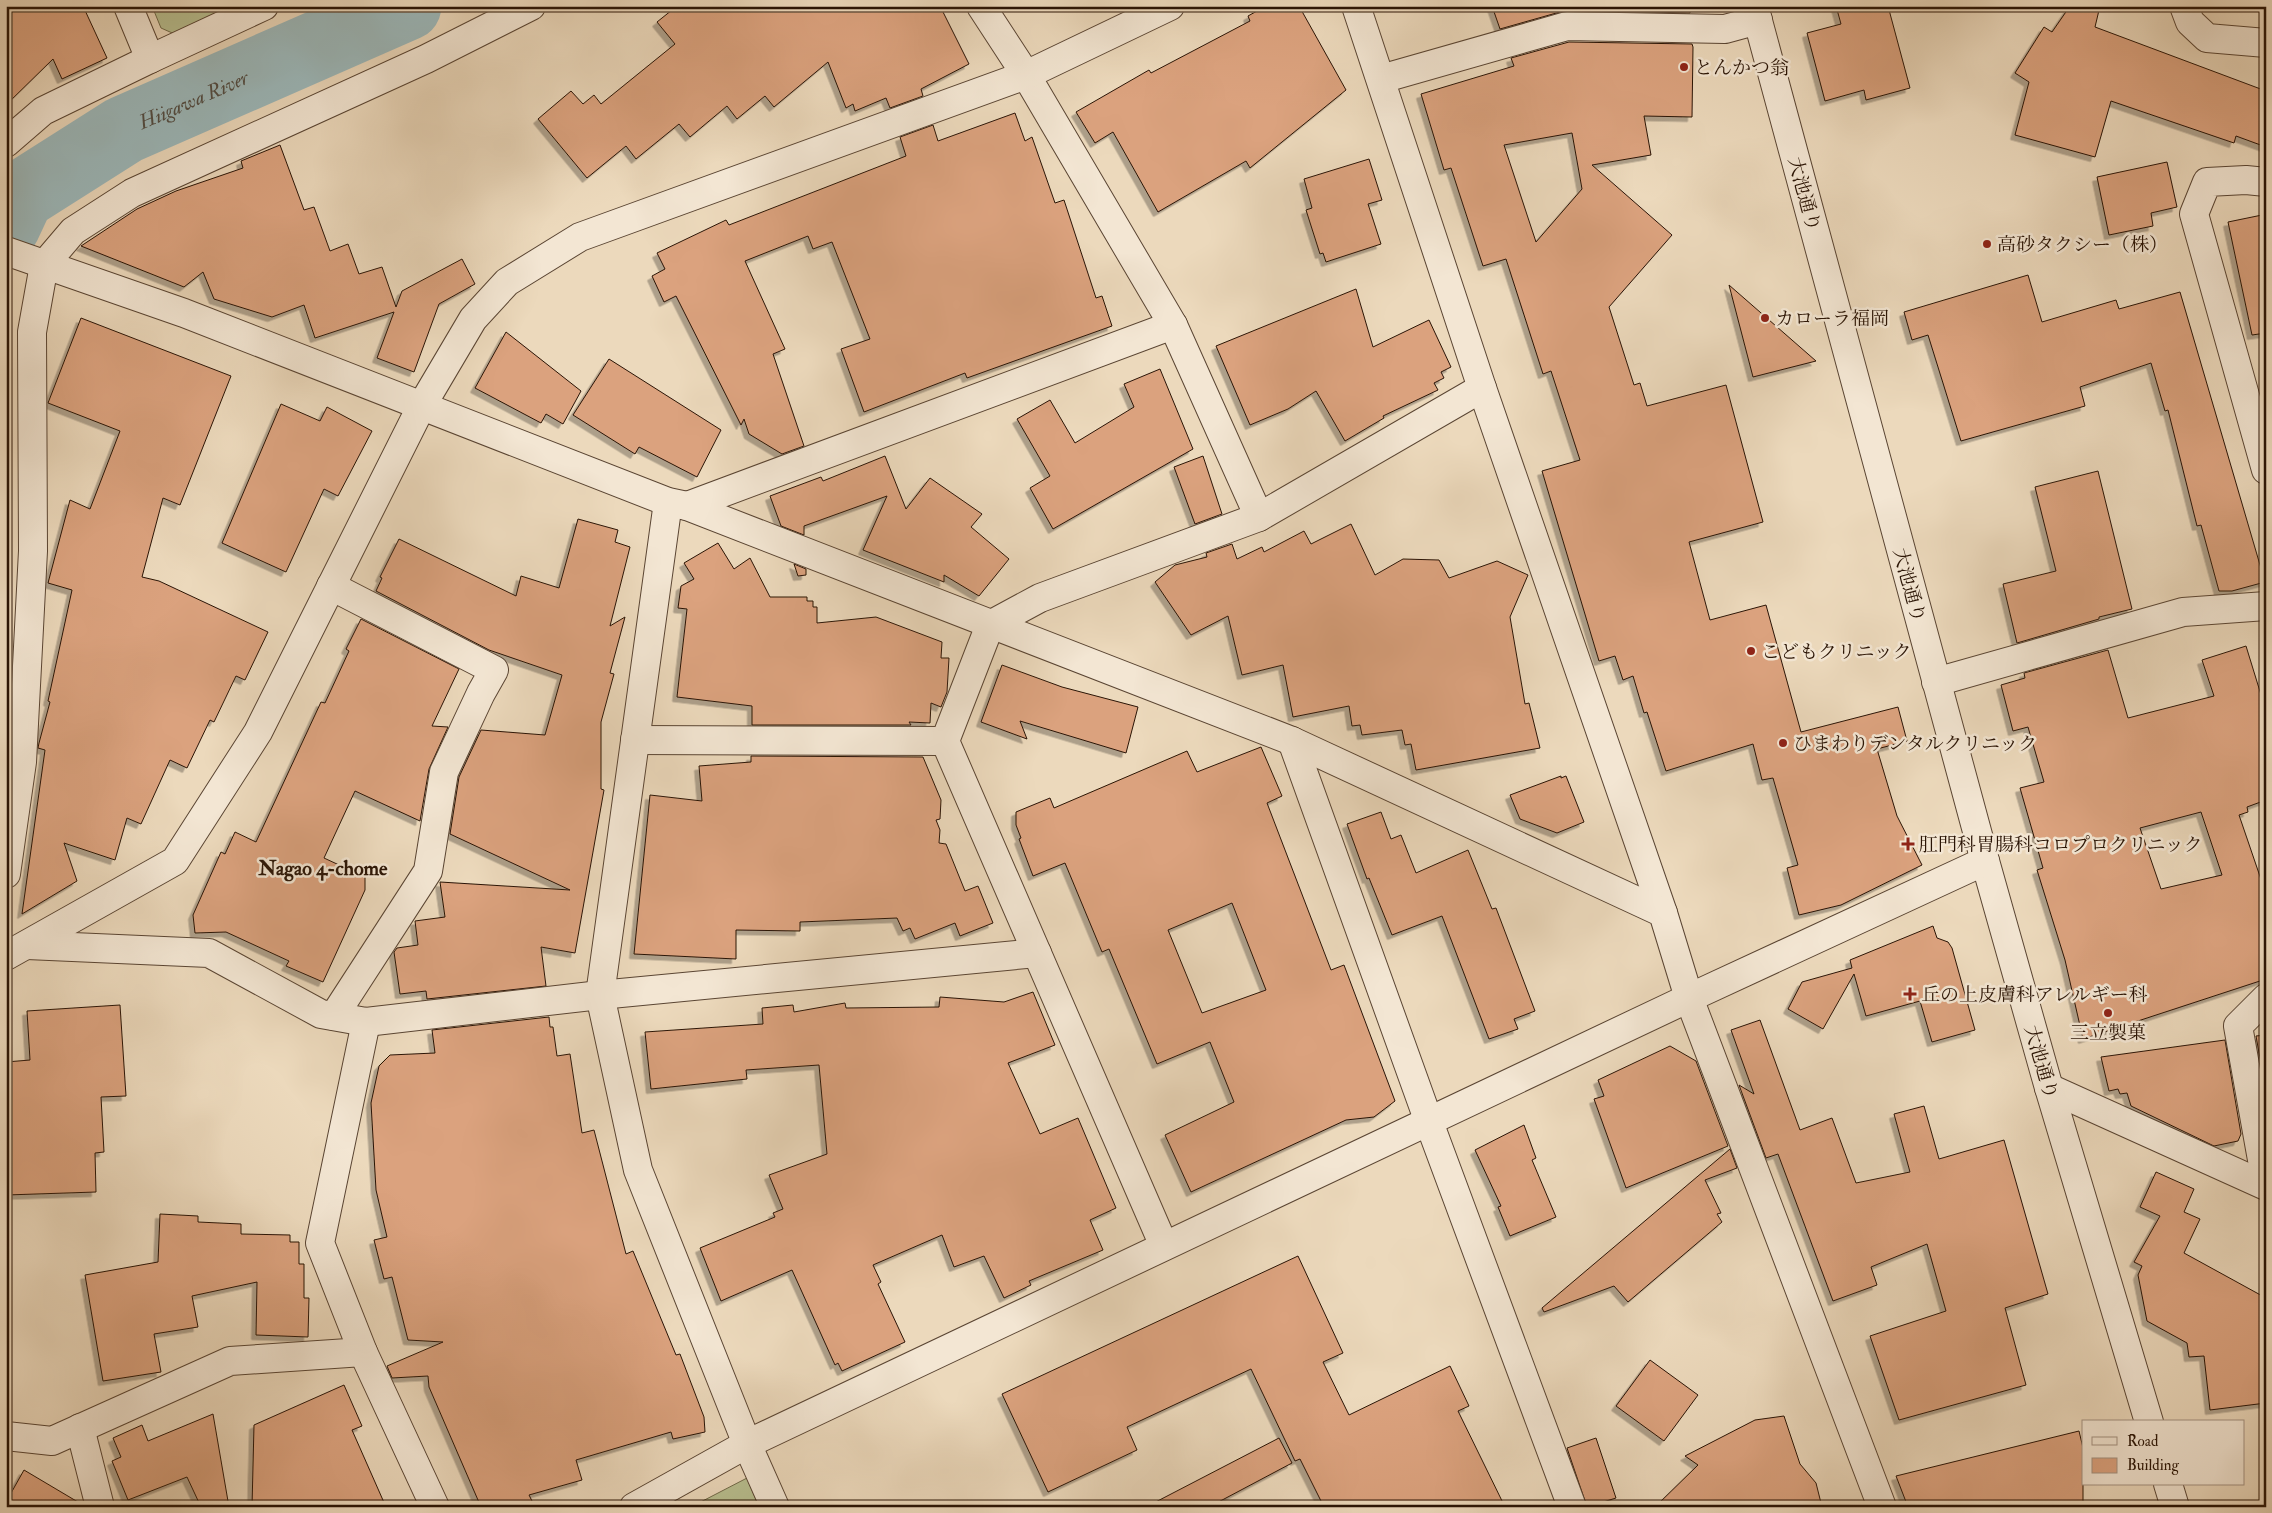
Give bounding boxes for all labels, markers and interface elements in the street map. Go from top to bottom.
place label: とんかつ翁 [1694,56,1789,80]
marker: とんかつ翁 [1678,61,1690,73]
water label: Hiigawa River [134,64,254,135]
street label: 大池通り [1783,154,1825,234]
place label: 高砂タクシー（株） [1997,233,2168,257]
marker: 高砂タクシー（株） [1981,238,1993,250]
place label: カローラ福岡 [1775,307,1889,331]
marker: カローラ福岡 [1759,312,1771,324]
street label: 大池通り [1888,545,1930,625]
place label: こどもクリニック [1761,640,1912,664]
marker: こどもクリニック [1745,645,1757,657]
place label: ひまわりデンタルクリニック [1793,732,2037,756]
marker: ひまわりデンタルクリニック [1777,737,1789,749]
place label: 肛門科胃腸科コロプロクリニック [1919,833,2203,857]
marker: 肛門科胃腸科コロプロクリニック [1901,837,1915,851]
district label: Nagao 4-chome [258,856,388,882]
place label: 丘の上皮膚科アレルギー科 [1921,983,2148,1007]
marker: 丘の上皮膚科アレルギー科 [1903,987,1917,1001]
marker: 三立製菓 [2102,1007,2114,1019]
place label: 三立製菓 [2070,1021,2146,1045]
street label: 大池通り [2019,1022,2063,1102]
legend [2082,1420,2244,1486]
text: Road [2127,1432,2159,1451]
text: Building [2127,1456,2179,1475]

